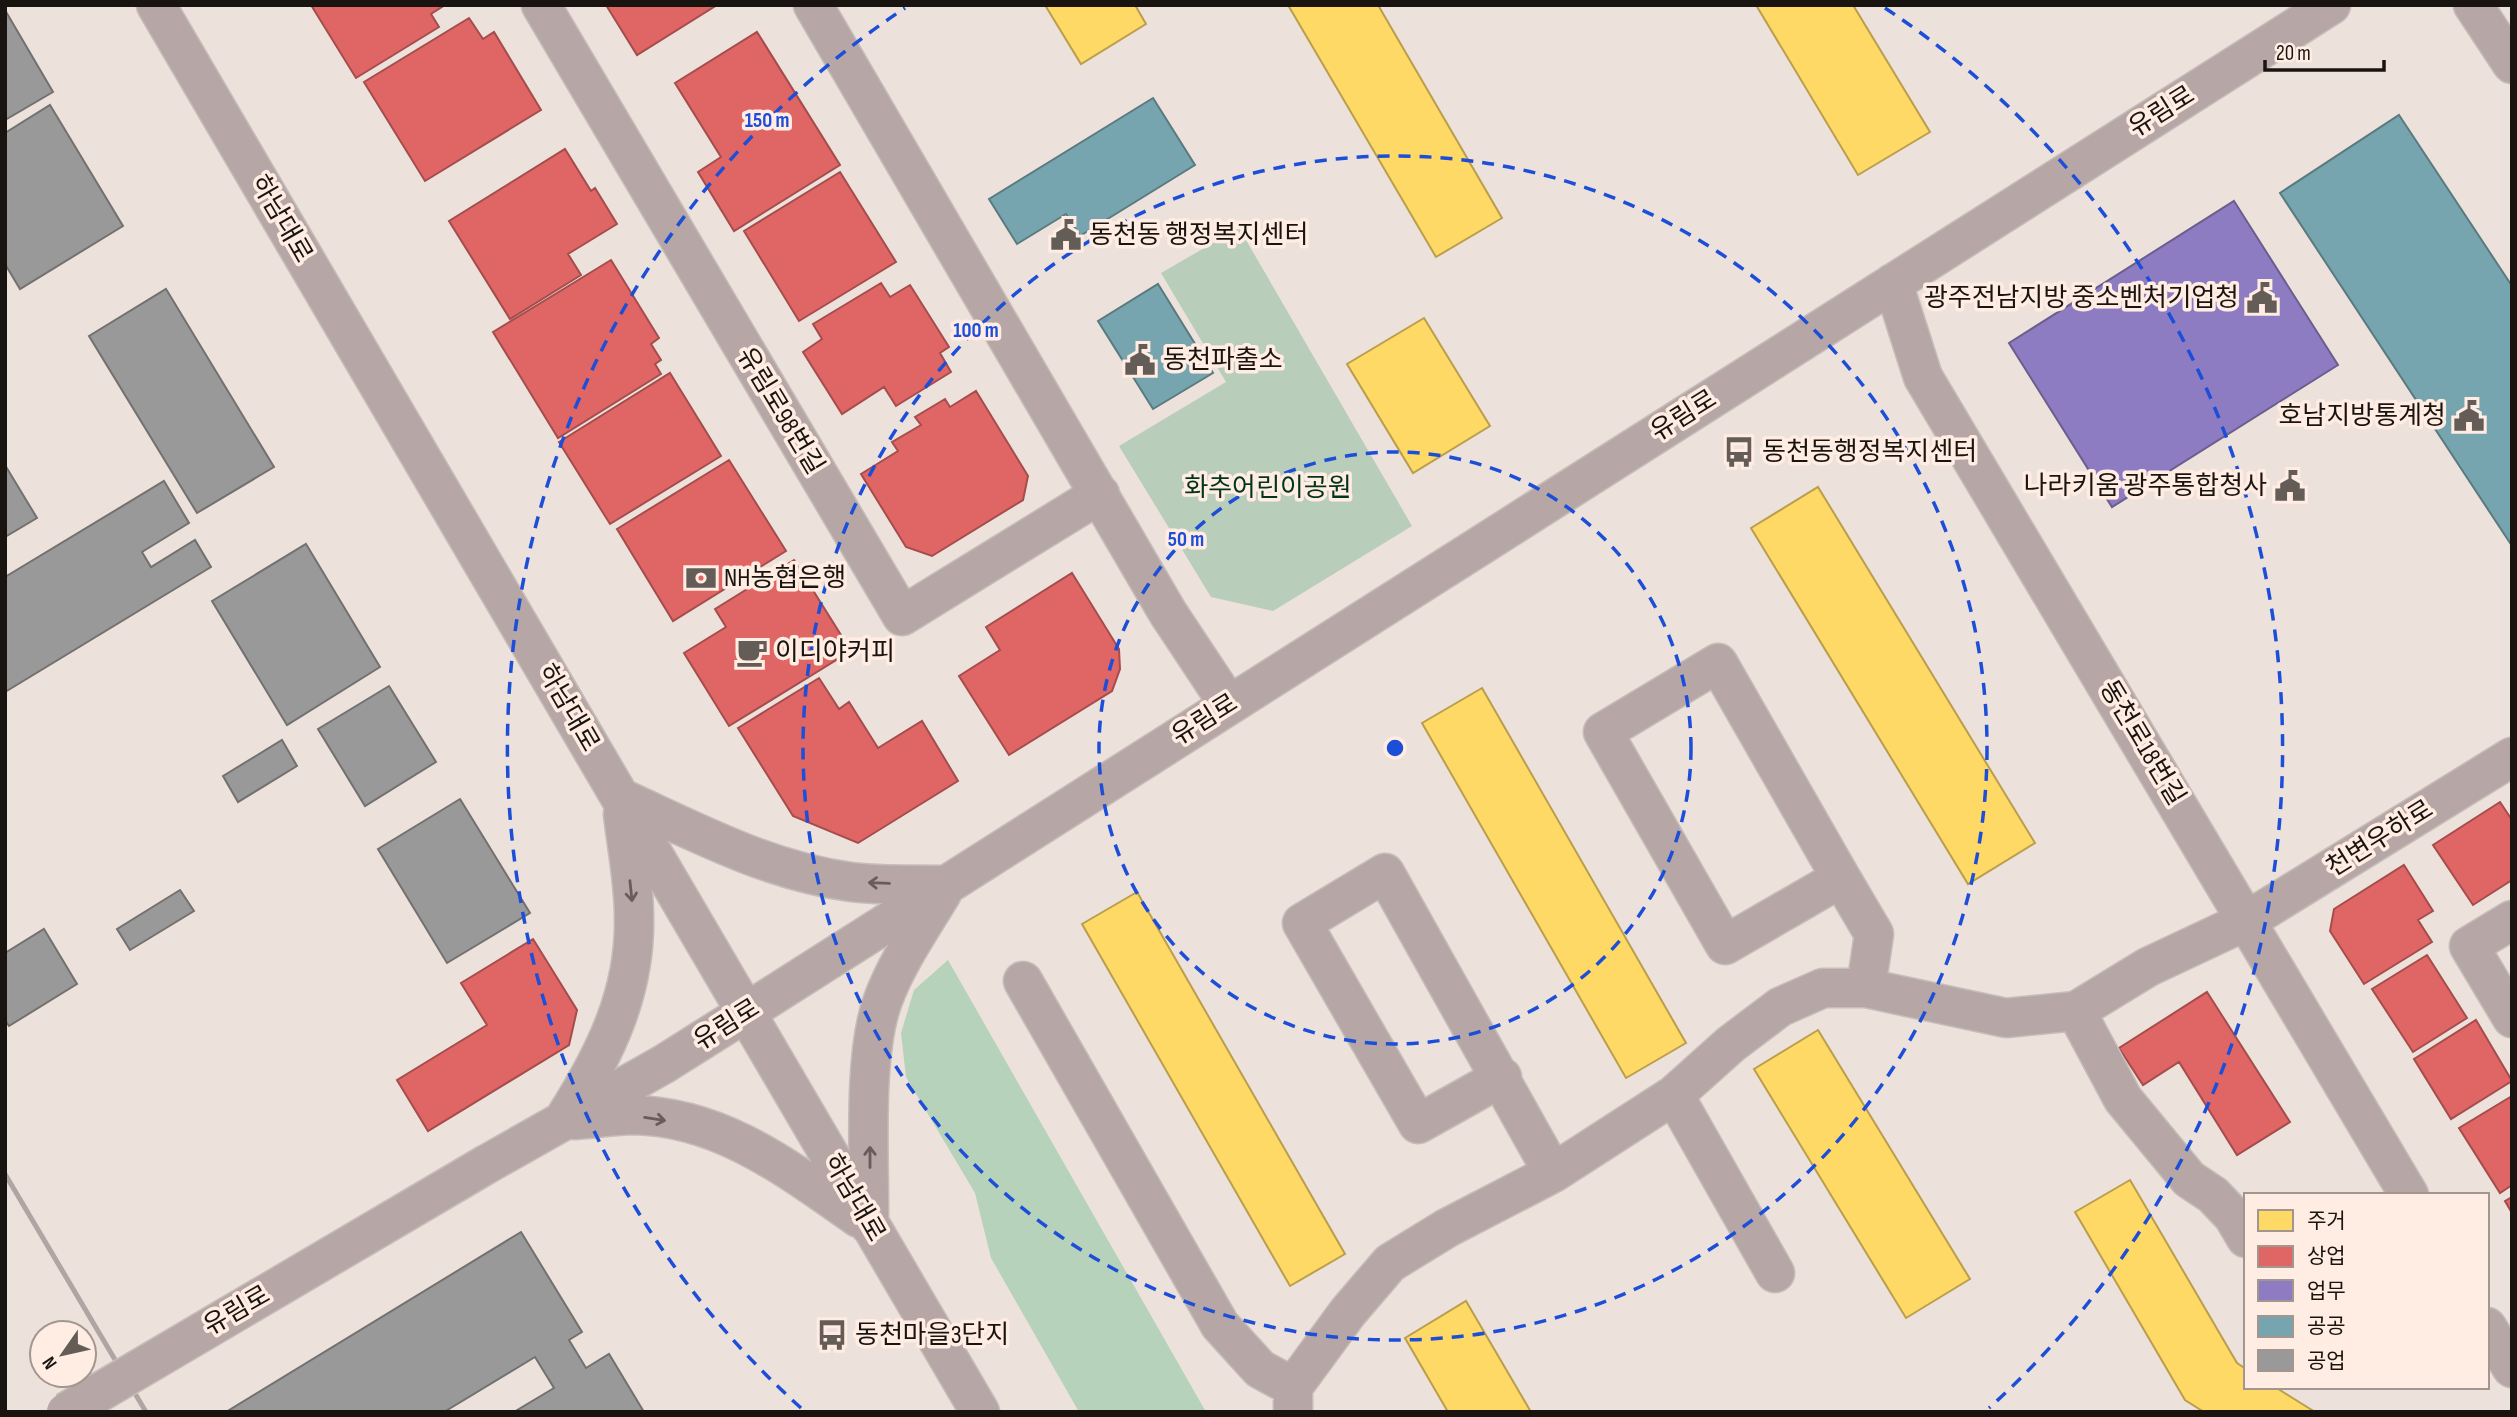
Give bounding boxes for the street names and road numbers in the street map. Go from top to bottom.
street label: 유림로 [2123,80,2201,144]
street label: 하남대로 [244,170,318,268]
street label: 유림로98번길 [730,342,830,480]
street label: 유림로 [1645,384,1723,448]
street label: 하남대로 [531,659,605,757]
street label: 동천로18번길 [2093,675,2191,811]
street label: 유림로 [1166,688,1244,752]
street label: 천변우하로 [2321,794,2439,884]
street label: 유림로 [688,993,766,1057]
street label: 하남대로 [817,1149,891,1247]
street label: 유림로 [198,1280,276,1342]

